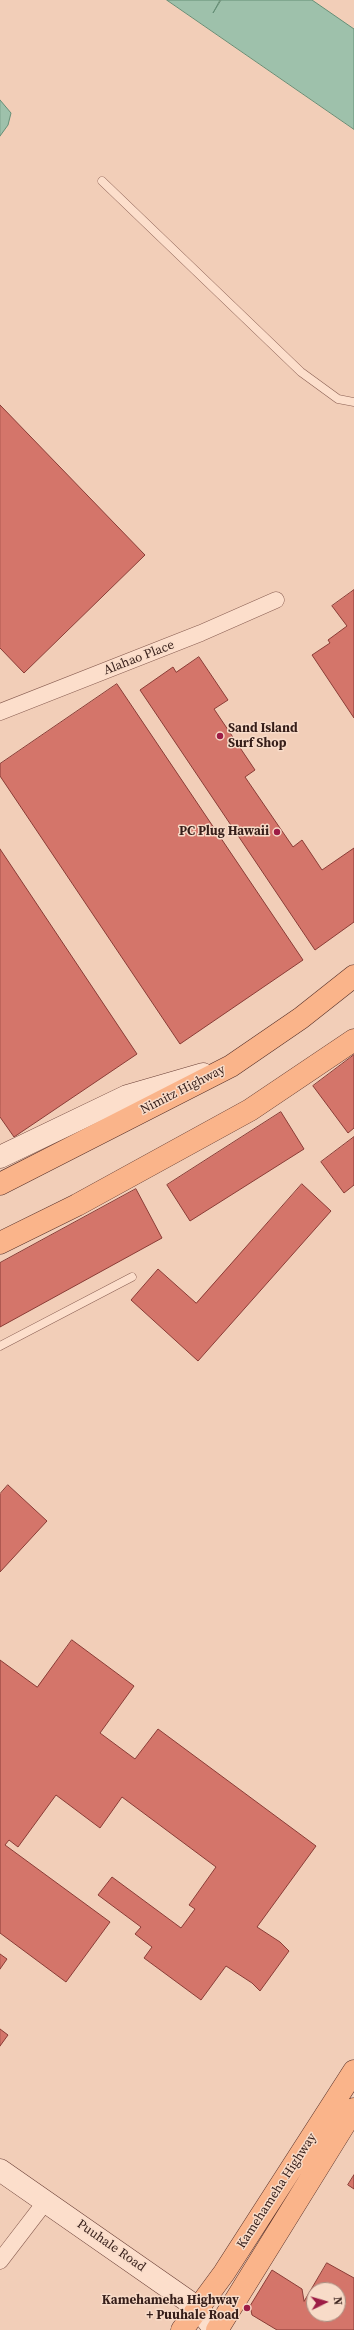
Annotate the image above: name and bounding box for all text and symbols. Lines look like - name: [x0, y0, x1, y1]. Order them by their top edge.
- street label: Alahao Place: [101, 637, 177, 679]
- place label: Sand Island Surf Shop: [228, 721, 298, 752]
- marker: Sand Island Surf Shop: [215, 731, 225, 741]
- place label: PC Plug Hawaii: [179, 824, 269, 840]
- marker: PC Plug Hawaii: [272, 827, 282, 837]
- street label: Nimitz Highway: [138, 1062, 228, 1118]
- street label: Kamehameha Highway: [234, 2130, 320, 2252]
- street label: Puuhale Road: [74, 2217, 148, 2275]
- north arrow: [306, 2282, 346, 2322]
- place label: Kamehameha Highway + Puuhale Road: [102, 2293, 239, 2324]
- text: N: [330, 2296, 345, 2306]
- marker: Kamehameha Highway + Puuhale Road: [242, 2303, 252, 2313]

